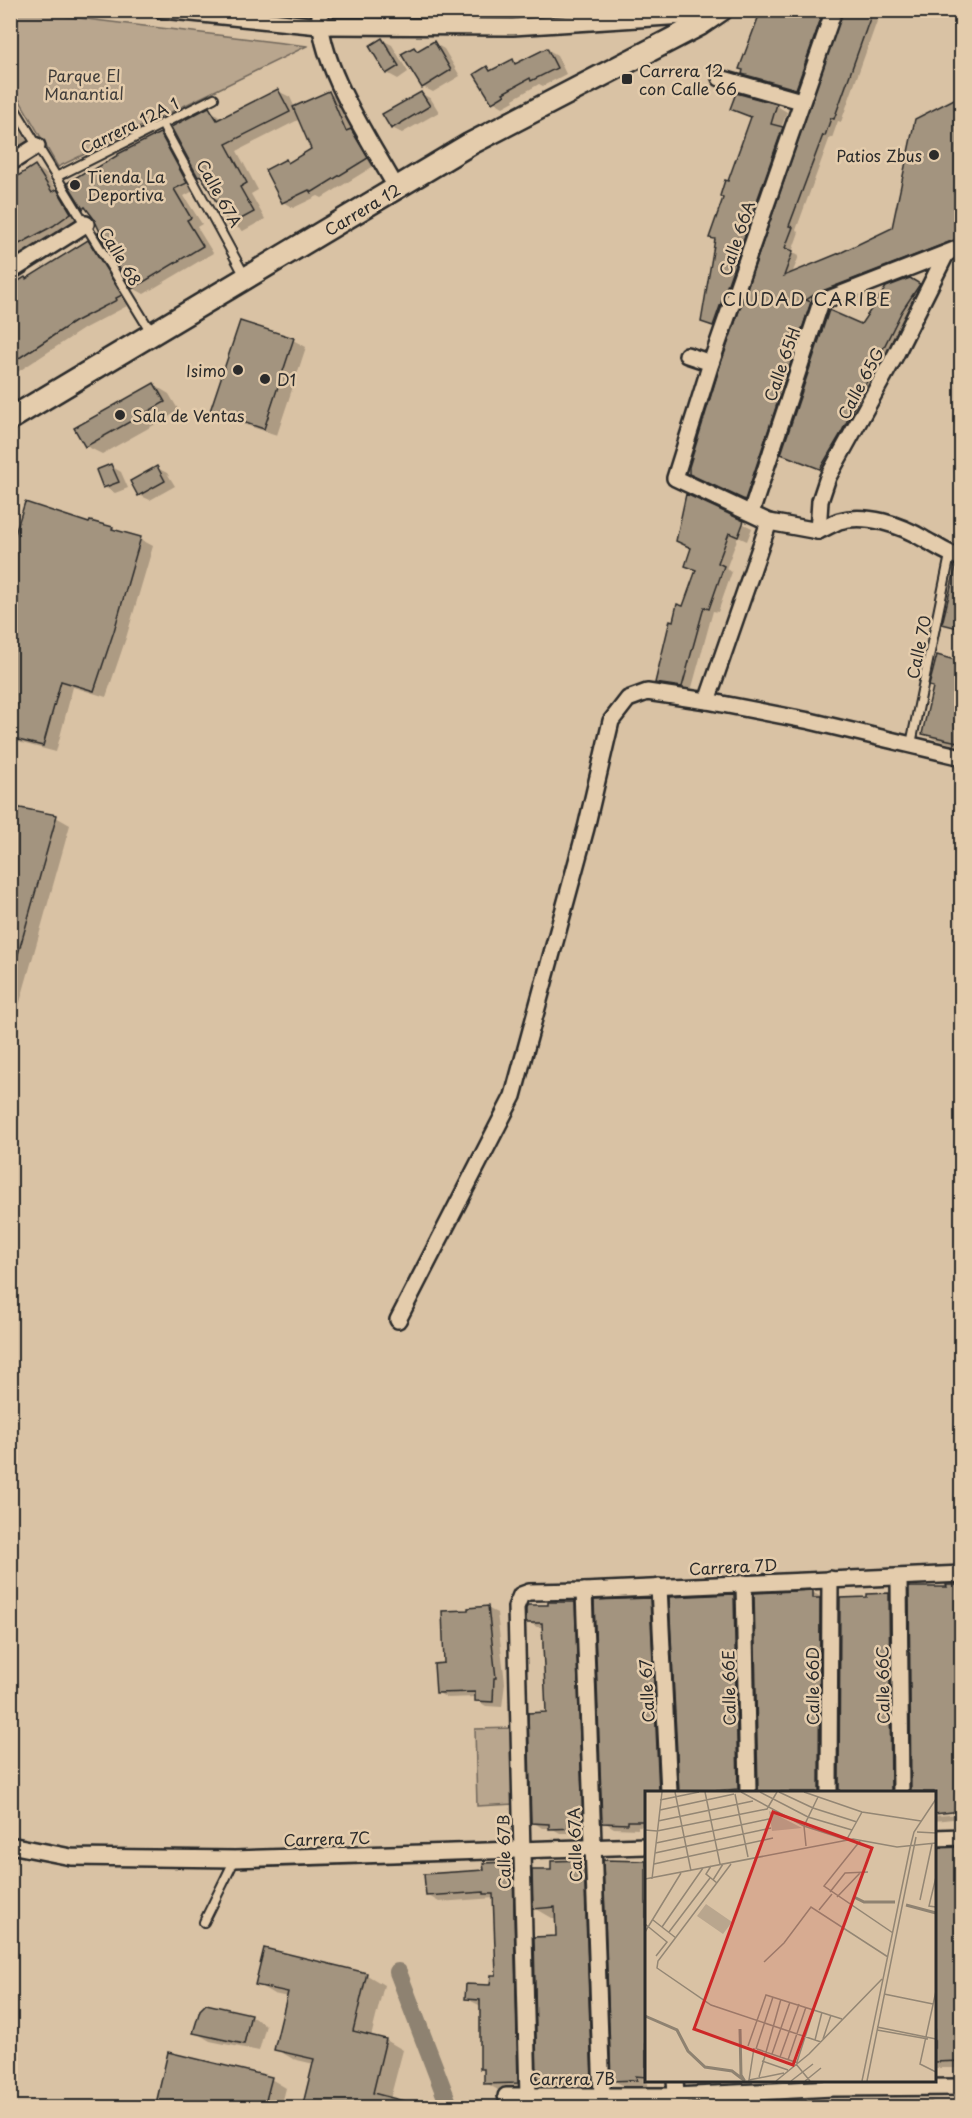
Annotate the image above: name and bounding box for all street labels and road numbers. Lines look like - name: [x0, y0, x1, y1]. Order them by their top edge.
- street label: Carrera 12A 1: [76, 91, 182, 159]
- street label: Calle 67A: [191, 155, 249, 232]
- street label: Carrera 12: [320, 177, 404, 241]
- street label: Calle 66A: [712, 197, 760, 279]
- street label: Calle 68: [94, 222, 148, 290]
- street label: Calle 65H: [757, 324, 805, 404]
- street label: Calle 65G: [831, 343, 889, 423]
- street label: Calle 70: [900, 613, 936, 681]
- street label: Carrera 7D: [688, 1552, 778, 1580]
- street label: Calle 66C: [869, 1646, 895, 1724]
- street label: Calle 66D: [800, 1647, 824, 1725]
- street label: Calle 66E: [715, 1650, 741, 1726]
- street label: Calle 67: [632, 1659, 660, 1723]
- street label: Calle 67A: [561, 1807, 587, 1883]
- street label: Calle 67B: [490, 1814, 516, 1890]
- street label: Carrera 7C: [283, 1824, 371, 1852]
- street label: Carrera 7B: [529, 2066, 615, 2090]

